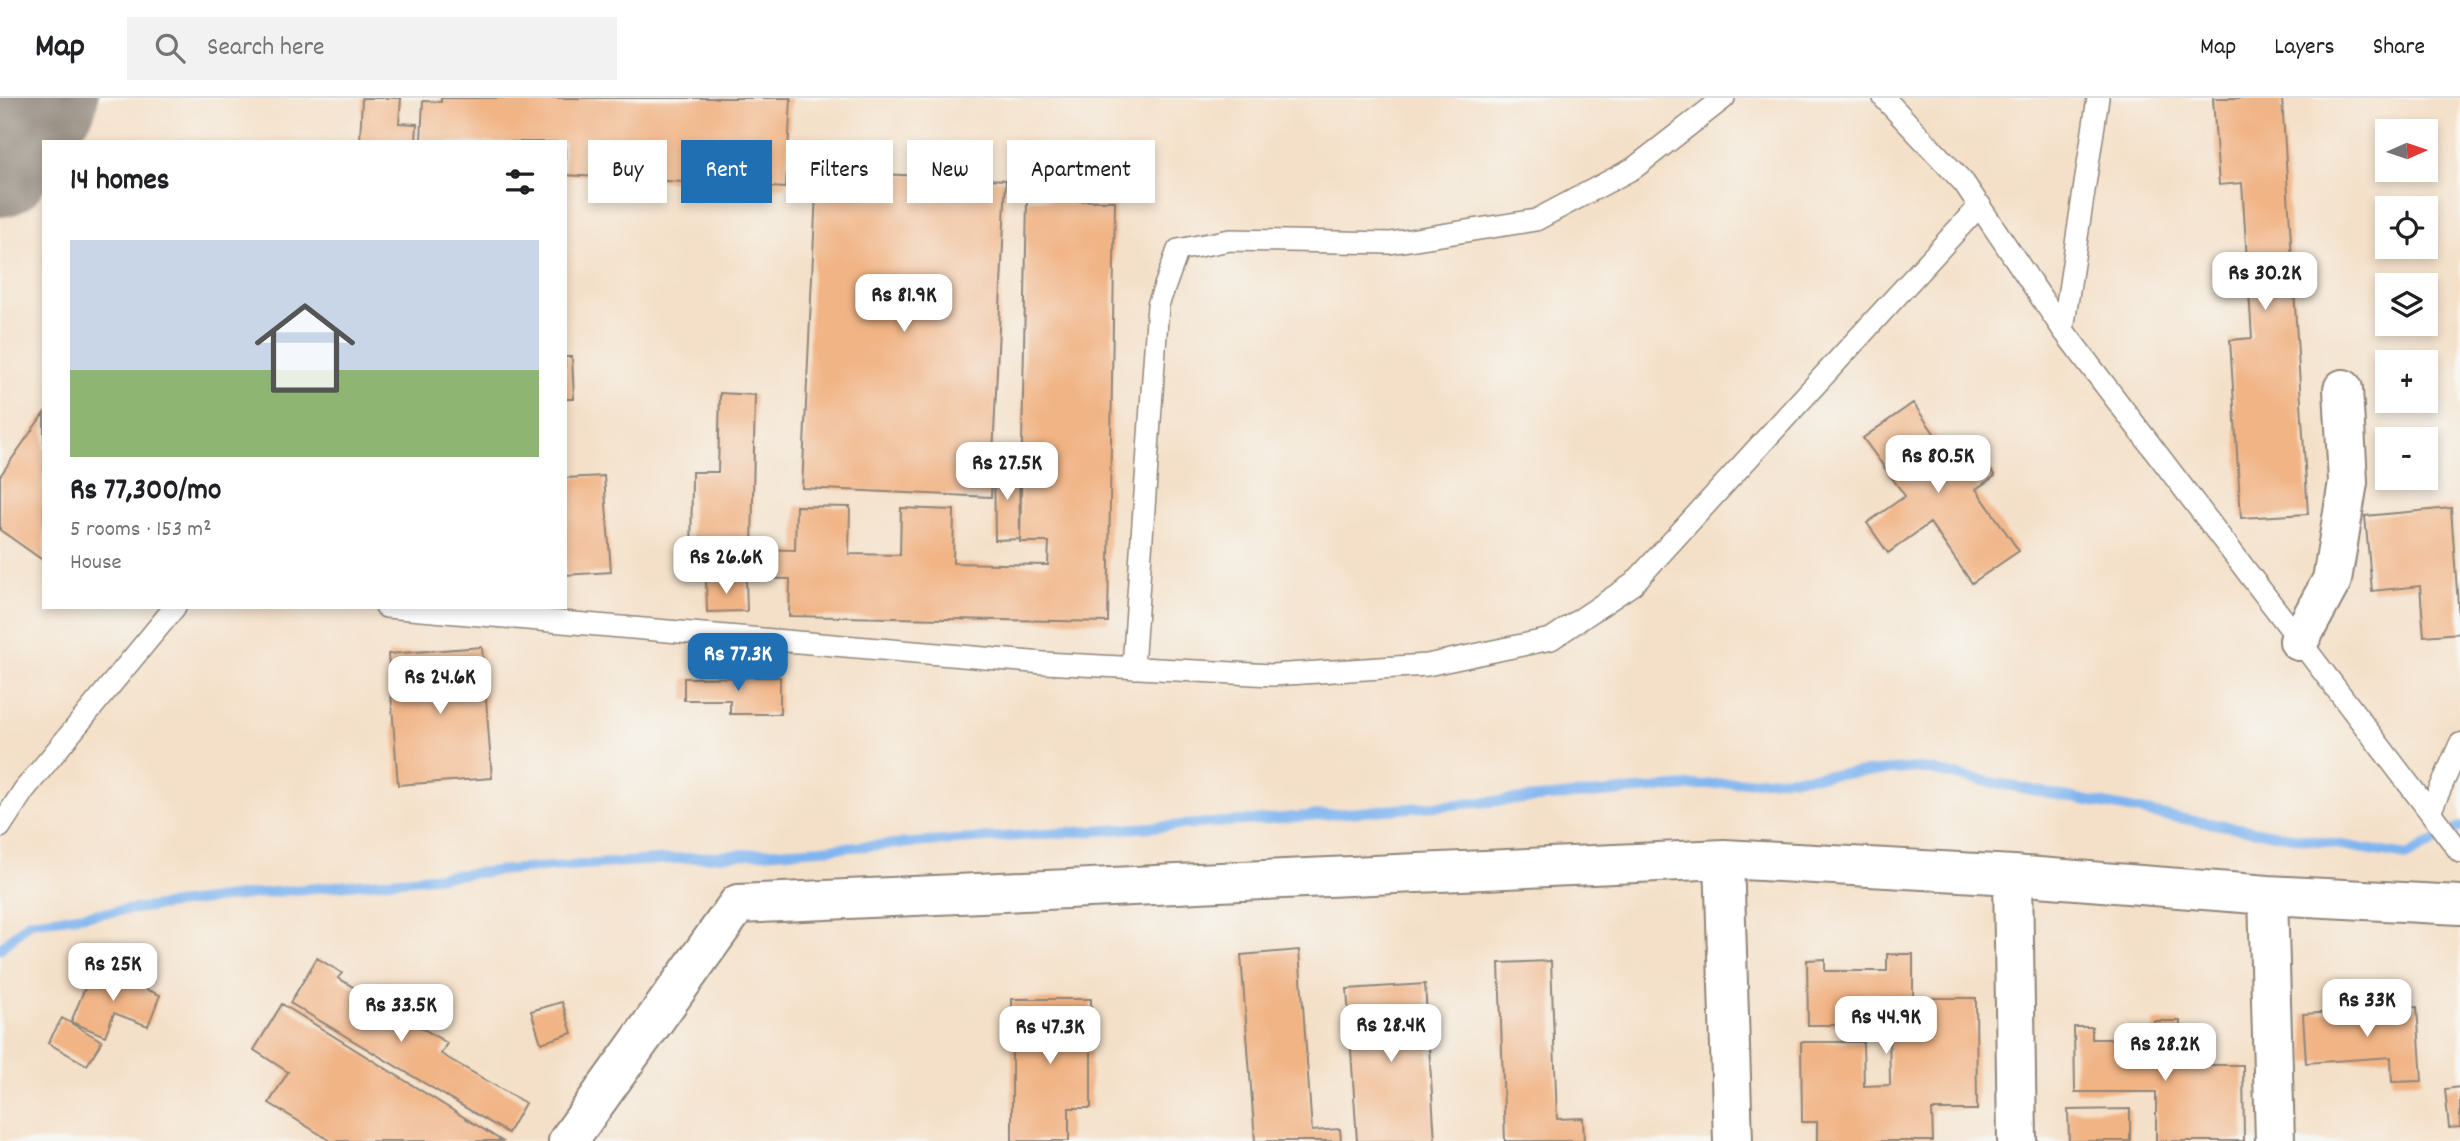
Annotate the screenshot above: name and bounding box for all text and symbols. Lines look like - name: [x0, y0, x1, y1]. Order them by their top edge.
- search box: [127, 17, 617, 80]
- text: Map: [35, 25, 85, 72]
- icon: search: [151, 29, 189, 67]
- text: Search here: [207, 30, 325, 67]
- text: Map: [2200, 31, 2236, 65]
- text: Layers: [2274, 31, 2335, 65]
- text: Share: [2373, 31, 2425, 65]
- north arrow: [2375, 119, 2438, 182]
- map controls: [2375, 119, 2438, 490]
- chip: Buy: [588, 140, 667, 203]
- chip: Rent: [681, 140, 772, 203]
- chip: Filters: [786, 140, 893, 203]
- chip: New: [907, 140, 993, 203]
- chip: Apartment: [1007, 140, 1155, 203]
- text: 14 homes: [70, 161, 169, 204]
- icon: filters: [501, 163, 539, 201]
- button: locate: [2375, 196, 2438, 259]
- pin: Rs 30.2K: [2193, 252, 2337, 312]
- text: Rs 30.2K: [2228, 258, 2302, 291]
- button: layers: [2375, 273, 2438, 336]
- pin: Rs 81.9K: [832, 274, 976, 334]
- text: Rs 81.9K: [871, 280, 937, 313]
- icon: home: [242, 285, 368, 411]
- button: +: [2375, 350, 2438, 413]
- button: −: [2375, 427, 2438, 490]
- pin: Rs 80.5K: [1866, 436, 2010, 495]
- text: Rs 80.5K: [1901, 441, 1975, 474]
- pin: Rs 27.5K: [935, 442, 1079, 502]
- text: Rs 27.5K: [972, 448, 1042, 481]
- text: Rs 77,300/mo: [70, 471, 221, 514]
- text: 5 rooms · 153 m²: [70, 514, 212, 547]
- pin: Rs 26.6K: [654, 536, 798, 596]
- text: Rs 26.6K: [689, 542, 763, 575]
- text: House: [70, 547, 122, 580]
- pin: Rs 77.3K: [666, 634, 810, 693]
- text: Rs 77.3K: [704, 639, 772, 672]
- pin: Rs 24.6K: [368, 656, 512, 716]
- text: Rs 24.6K: [404, 662, 476, 695]
- pin: Rs 25K: [56, 944, 170, 1003]
- text: Rs 25K: [84, 949, 142, 982]
- pin: Rs 33K: [2310, 979, 2424, 1039]
- pin: Rs 33.5K: [329, 984, 473, 1044]
- text: Rs 33K: [2338, 985, 2396, 1018]
- text: Rs 33.5K: [365, 990, 437, 1023]
- pin: Rs 44.9K: [1814, 996, 1958, 1056]
- text: Rs 44.9K: [1851, 1002, 1921, 1035]
- pin: Rs 28.4K: [1319, 1004, 1463, 1064]
- pin: Rs 47.3K: [978, 1006, 1122, 1066]
- text: Rs 28.4K: [1356, 1010, 1426, 1043]
- text: Rs 47.3K: [1015, 1012, 1085, 1045]
- pin: Rs 28.2K: [2093, 1024, 2237, 1083]
- text: Rs 28.2K: [2130, 1029, 2200, 1062]

